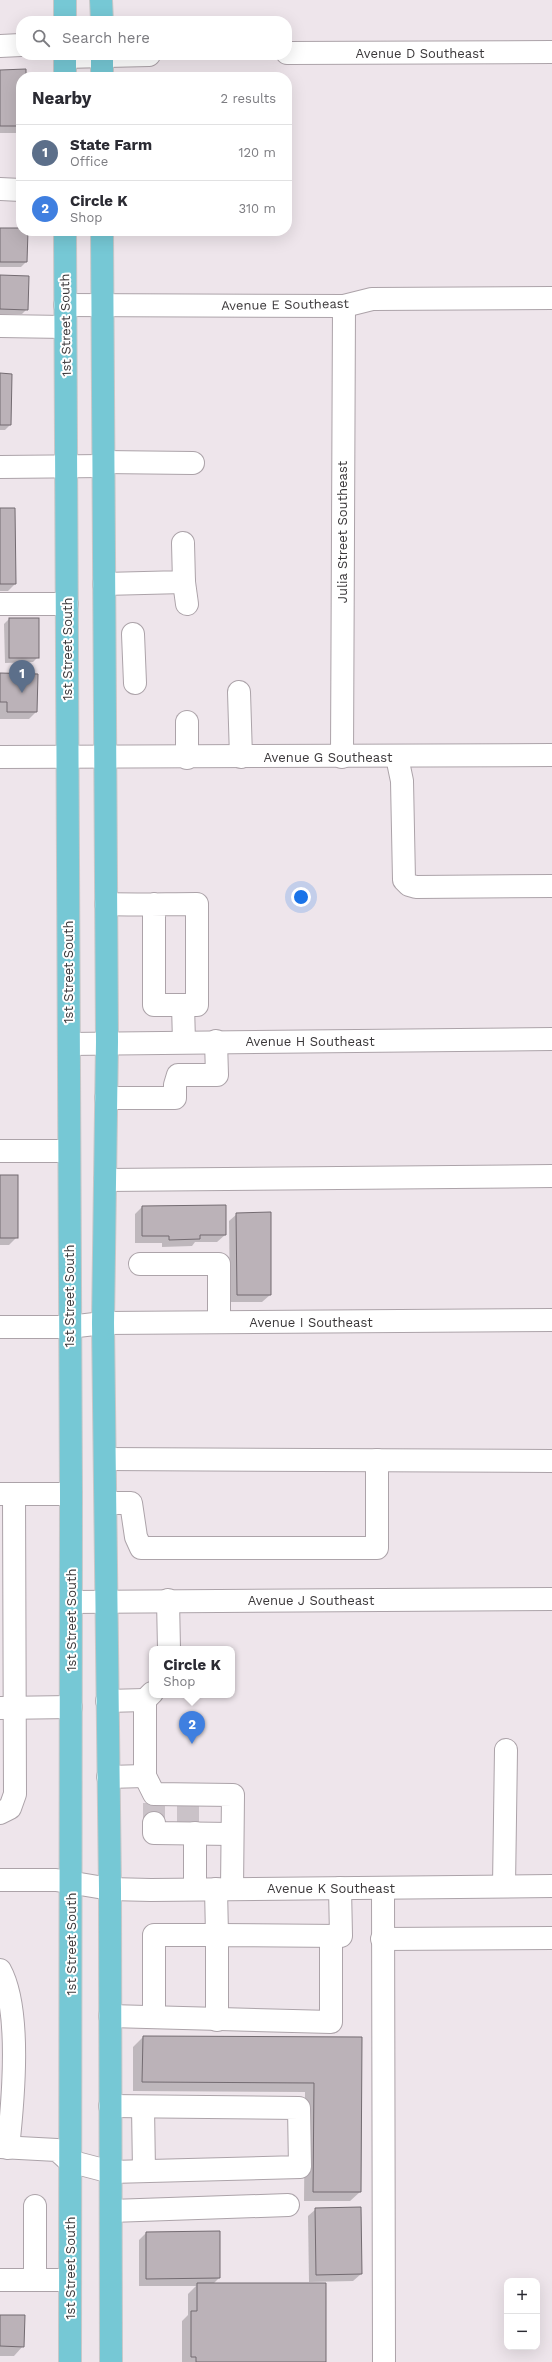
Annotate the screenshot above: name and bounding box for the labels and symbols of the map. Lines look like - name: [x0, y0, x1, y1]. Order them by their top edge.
- street label: Avenue D Southeast: [355, 46, 485, 61]
- street label: 1st Street South: [57, 273, 74, 377]
- street label: Avenue E Southeast: [221, 296, 350, 313]
- street label: Julia Street Southeast: [335, 460, 350, 603]
- street label: 1st Street South: [60, 597, 75, 701]
- pin: 1: [9, 660, 35, 693]
- street label: Avenue G Southeast: [263, 750, 393, 765]
- your location: [291, 887, 311, 907]
- street label: 1st Street South: [61, 920, 76, 1024]
- street label: Avenue H Southeast: [245, 1034, 375, 1049]
- street label: 1st Street South: [62, 1244, 77, 1348]
- street label: Avenue I Southeast: [249, 1315, 373, 1330]
- street label: 1st Street South: [64, 1568, 79, 1672]
- street label: Avenue J Southeast: [248, 1593, 375, 1608]
- pin: 2: [179, 1711, 205, 1744]
- street label: Avenue K Southeast: [267, 1881, 396, 1896]
- street label: 1st Street South: [64, 1892, 79, 1996]
- street label: 1st Street South: [63, 2216, 78, 2320]

